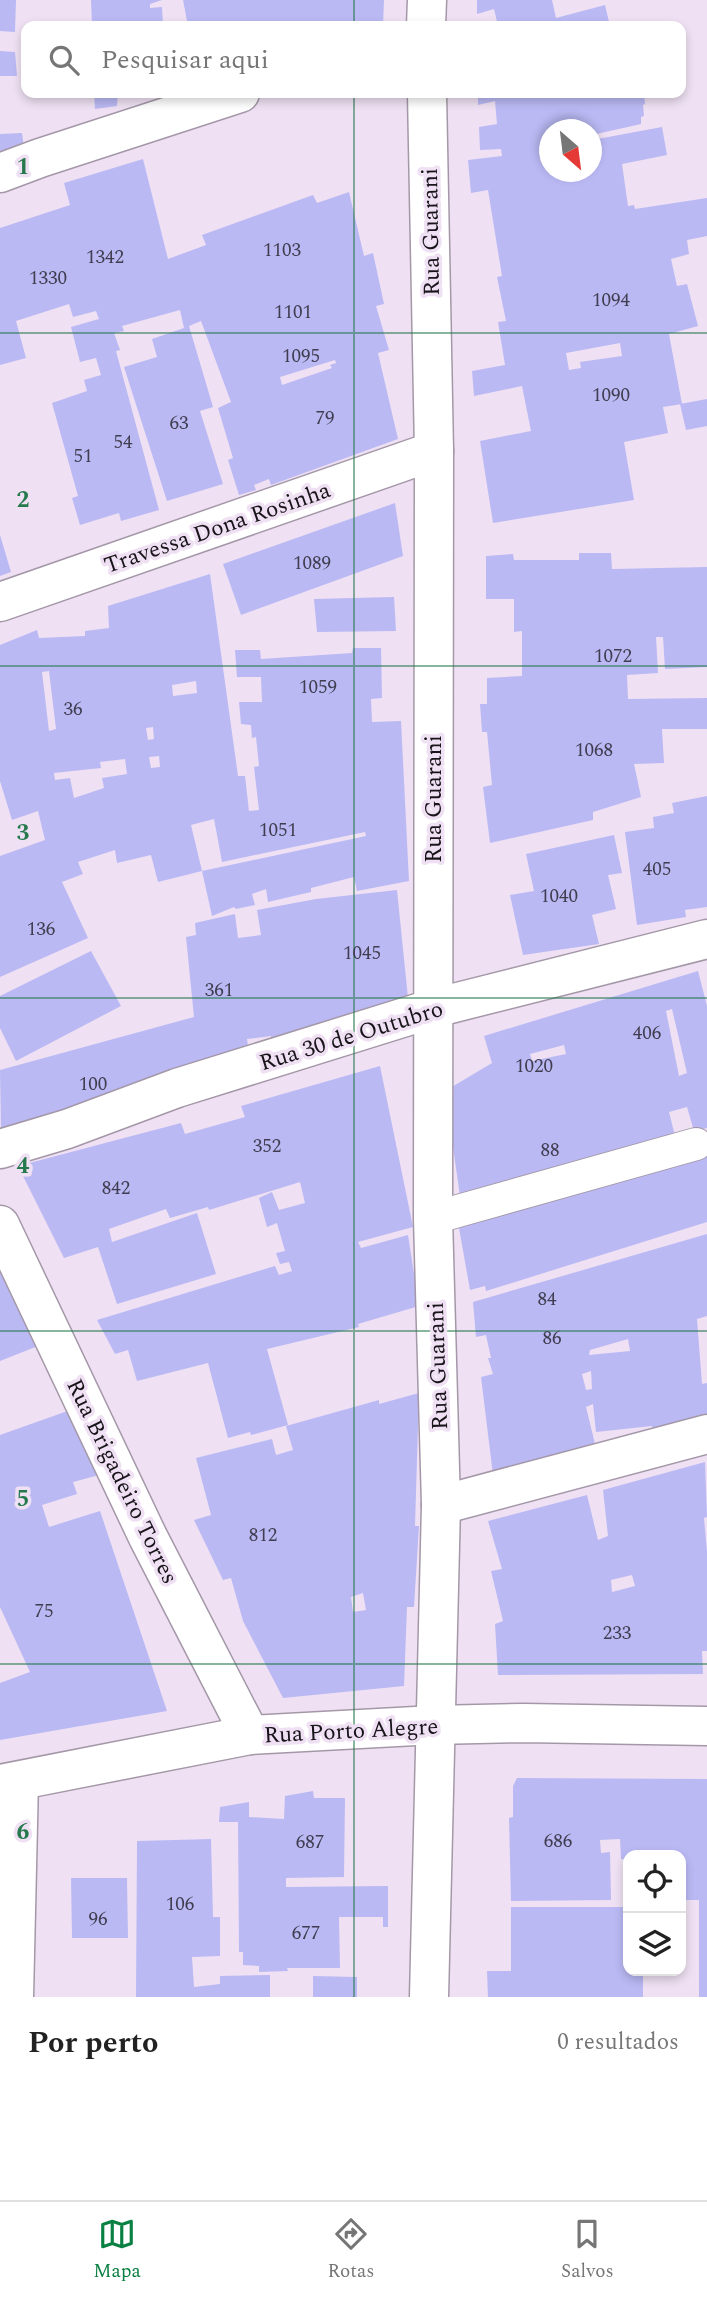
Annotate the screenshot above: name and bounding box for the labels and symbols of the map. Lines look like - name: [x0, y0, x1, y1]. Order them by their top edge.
- north arrow: [539, 119, 602, 182]
- text: 1: [17, 150, 29, 185]
- street label: Rua Guarani: [413, 168, 450, 296]
- house number: 1103: [263, 236, 301, 265]
- house number: 1342: [86, 243, 124, 272]
- house number: 1330: [29, 264, 67, 293]
- house number: 1094: [592, 286, 630, 315]
- house number: 1101: [274, 298, 312, 327]
- house number: 1095: [282, 342, 320, 371]
- house number: 1090: [592, 381, 630, 410]
- house number: 79: [315, 404, 335, 433]
- house number: 63: [169, 409, 189, 438]
- house number: 54: [113, 428, 133, 457]
- house number: 51: [73, 442, 93, 471]
- street label: Travessa Dona Rosinha: [100, 473, 335, 584]
- text: 2: [17, 483, 30, 518]
- house number: 1089: [293, 549, 331, 578]
- house number: 1072: [594, 642, 632, 671]
- house number: 1059: [299, 673, 337, 702]
- house number: 36: [63, 695, 83, 724]
- street label: Rua Guarani: [417, 735, 452, 863]
- house number: 1068: [575, 736, 613, 765]
- text: 3: [17, 816, 30, 851]
- house number: 1051: [259, 816, 297, 845]
- house number: 405: [643, 855, 671, 884]
- house number: 1040: [540, 882, 578, 911]
- house number: 136: [27, 915, 55, 944]
- house number: 1045: [343, 939, 381, 968]
- house number: 361: [205, 976, 233, 1005]
- street label: Rua 30 de Outubro: [255, 992, 448, 1081]
- house number: 406: [633, 1019, 661, 1048]
- house number: 1020: [515, 1052, 553, 1081]
- house number: 100: [79, 1070, 107, 1099]
- house number: 352: [253, 1132, 281, 1161]
- house number: 88: [540, 1136, 560, 1165]
- text: 4: [17, 1149, 30, 1184]
- house number: 842: [102, 1174, 130, 1203]
- house number: 84: [537, 1285, 557, 1314]
- street label: Rua Guarani: [419, 1301, 458, 1431]
- house number: 86: [542, 1324, 562, 1353]
- street label: Rua Brigadeiro Torres: [57, 1373, 187, 1590]
- text: 5: [17, 1482, 29, 1517]
- house number: 812: [249, 1521, 277, 1550]
- house number: 75: [34, 1597, 54, 1626]
- house number: 233: [603, 1619, 632, 1648]
- street label: Rua Porto Alegre: [263, 1709, 439, 1754]
- text: 6: [17, 1815, 30, 1850]
- house number: 686: [544, 1827, 572, 1856]
- house number: 687: [296, 1828, 324, 1857]
- house number: 106: [166, 1890, 194, 1919]
- house number: 96: [88, 1905, 108, 1934]
- house number: 677: [292, 1919, 320, 1948]

